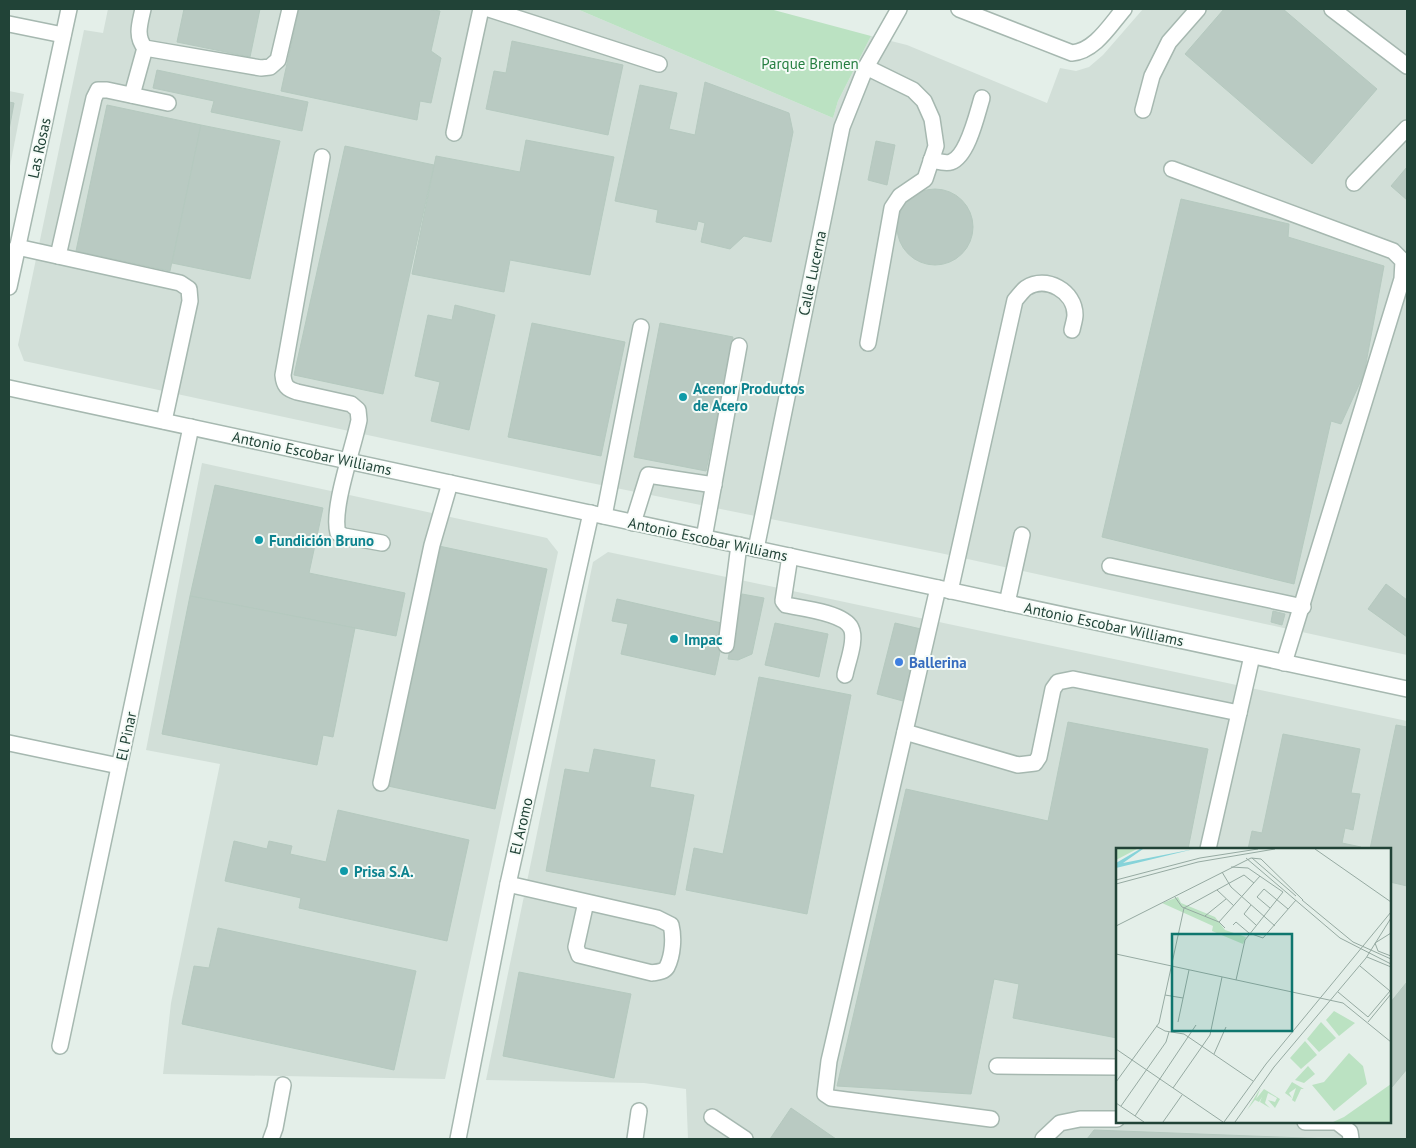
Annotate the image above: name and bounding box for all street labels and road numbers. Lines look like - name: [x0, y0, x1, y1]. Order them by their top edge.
- street label: Las Rosas: [23, 116, 55, 180]
- street label: Calle Lucerna: [794, 229, 830, 317]
- street label: Antonio Escobar Williams: [231, 427, 393, 479]
- street label: Antonio Escobar Williams: [627, 513, 789, 565]
- street label: Antonio Escobar Williams: [1023, 598, 1185, 650]
- street label: El Pinar: [112, 710, 140, 762]
- street label: El Aromo: [505, 796, 537, 856]

